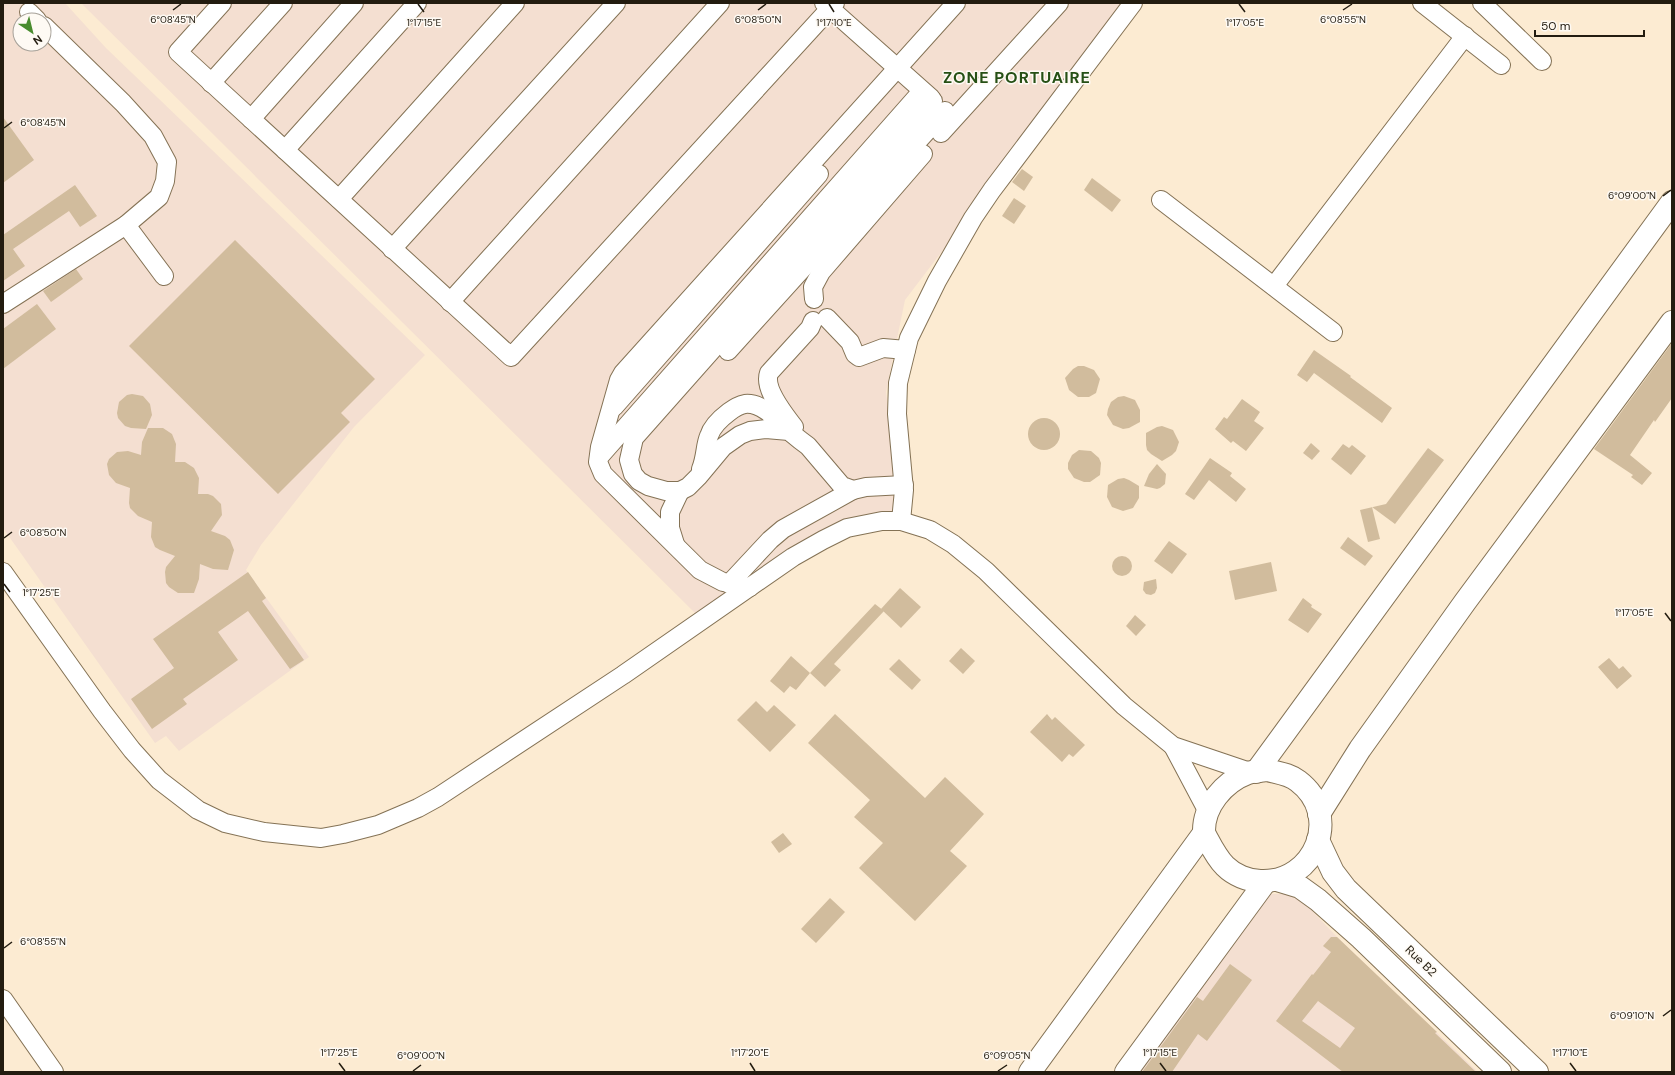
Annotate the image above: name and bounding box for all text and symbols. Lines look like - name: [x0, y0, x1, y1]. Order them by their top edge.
- north arrow: [12, 12, 52, 52]
- scale bar: [1535, 12, 1644, 38]
- text: 6°08'45"N: [150, 13, 196, 26]
- text: 6°08'50"N: [735, 13, 781, 26]
- text: 6°08'55"N: [1320, 13, 1366, 26]
- text: 1°17'15"E: [407, 16, 442, 29]
- text: 1°17'10"E: [816, 16, 852, 29]
- text: 1°17'05"E: [1226, 16, 1264, 29]
- text: 50 m: [1541, 18, 1570, 34]
- text: N: [30, 32, 45, 48]
- district label: ZONE PORTUAIRE: [943, 67, 1091, 88]
- text: 6°08'45"N: [20, 116, 66, 129]
- text: 6°09'00"N: [1608, 189, 1656, 202]
- text: 6°08'50"N: [20, 526, 66, 539]
- text: 1°17'25"E: [22, 586, 60, 599]
- text: 1°17'05"E: [1615, 606, 1653, 619]
- text: 6°08'55"N: [20, 935, 66, 948]
- street label: Rue B2: [1402, 942, 1440, 980]
- text: 6°09'10"N: [1610, 1009, 1654, 1022]
- text: 1°17'25"E: [320, 1046, 358, 1059]
- text: 1°17'20"E: [731, 1046, 769, 1059]
- text: 1°17'15"E: [1143, 1046, 1178, 1059]
- text: 1°17'10"E: [1552, 1046, 1588, 1059]
- text: 6°09'00"N: [397, 1049, 445, 1062]
- text: 6°09'05"N: [983, 1049, 1031, 1062]

